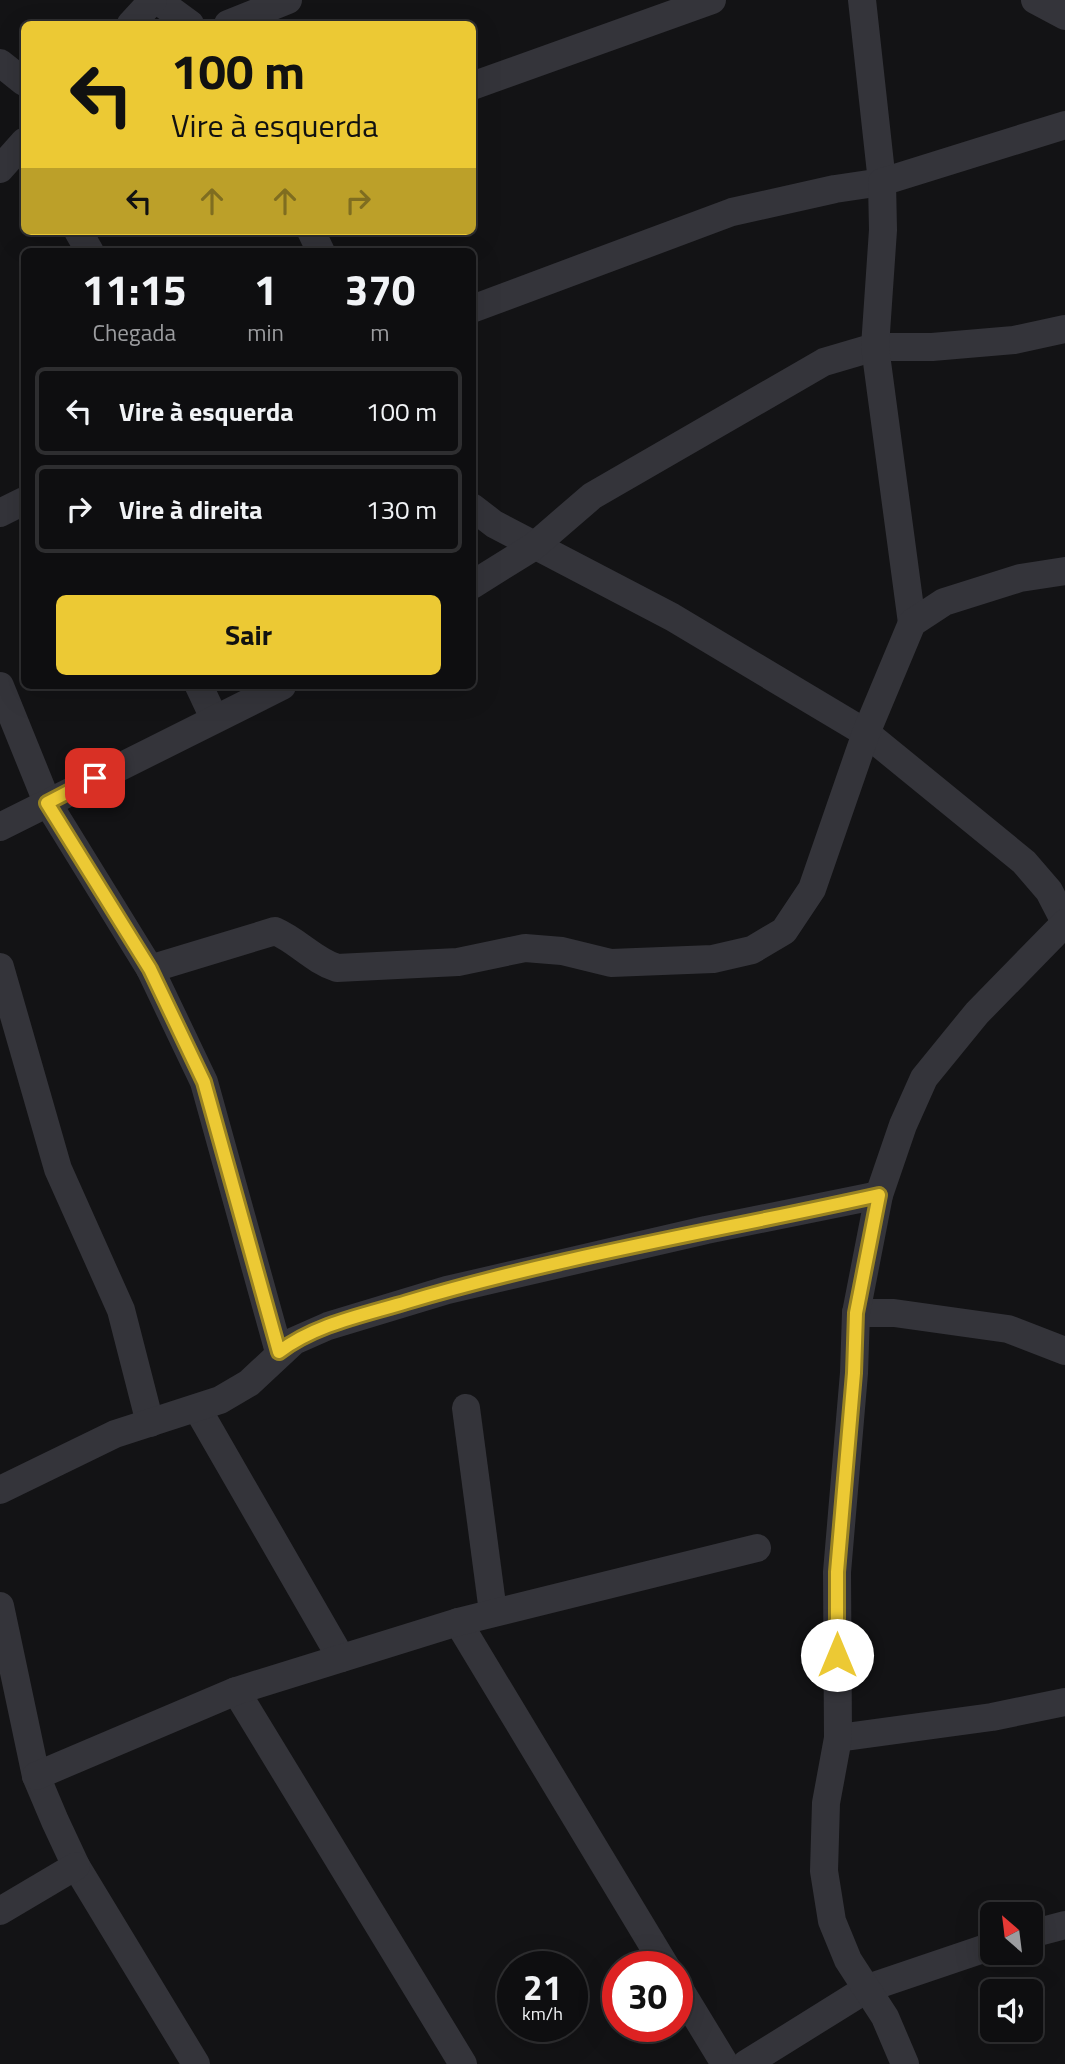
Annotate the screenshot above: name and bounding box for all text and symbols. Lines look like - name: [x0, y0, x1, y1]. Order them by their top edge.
- text: 100 m: [171, 33, 305, 108]
- icon: left: [56, 49, 147, 140]
- text: Vire à esquerda: [171, 101, 378, 149]
- icon: left: [120, 182, 158, 220]
- icon: ahead: [193, 182, 231, 220]
- icon: ahead: [266, 182, 304, 220]
- icon: right: [339, 182, 377, 220]
- text: 11:15: [82, 257, 187, 321]
- text: 1: [254, 257, 277, 321]
- text: 370: [345, 257, 415, 321]
- text: Chegada: [92, 315, 176, 350]
- text: min: [247, 315, 284, 350]
- text: m: [370, 315, 390, 350]
- icon: left: [60, 392, 98, 430]
- text: Vire à esquerda: [119, 392, 294, 431]
- text: 100 m: [366, 392, 437, 431]
- icon: right: [60, 490, 98, 528]
- text: Vire à direita: [119, 490, 262, 529]
- text: 130 m: [366, 490, 437, 529]
- button: Sair: [56, 595, 441, 675]
- pin: [65, 748, 125, 808]
- icon: arrive: [76, 759, 114, 797]
- position arrow: [800, 1618, 874, 1692]
- north arrow: [980, 1902, 1043, 1965]
- map controls: [980, 1902, 1043, 2042]
- speed limit sign: 30: [602, 1951, 693, 2042]
- text: 21: [523, 1960, 562, 2014]
- button: sound: [980, 1979, 1043, 2042]
- text: km/h: [522, 2000, 563, 2027]

